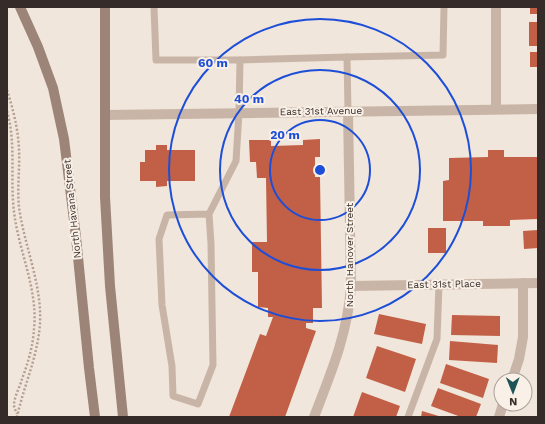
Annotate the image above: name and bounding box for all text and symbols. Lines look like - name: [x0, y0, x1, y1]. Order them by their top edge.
- text: 60 m: [198, 56, 228, 70]
- text: 40 m: [234, 92, 264, 106]
- street label: East 31st Avenue: [280, 105, 363, 117]
- text: 20 m: [270, 128, 300, 142]
- street label: North Havana Street: [61, 158, 83, 259]
- centre of rings: [313, 163, 327, 177]
- street label: North Hanover Street: [344, 202, 355, 307]
- street label: East 31st Place: [407, 278, 481, 290]
- north arrow: [493, 372, 533, 412]
- text: N: [509, 395, 517, 408]

